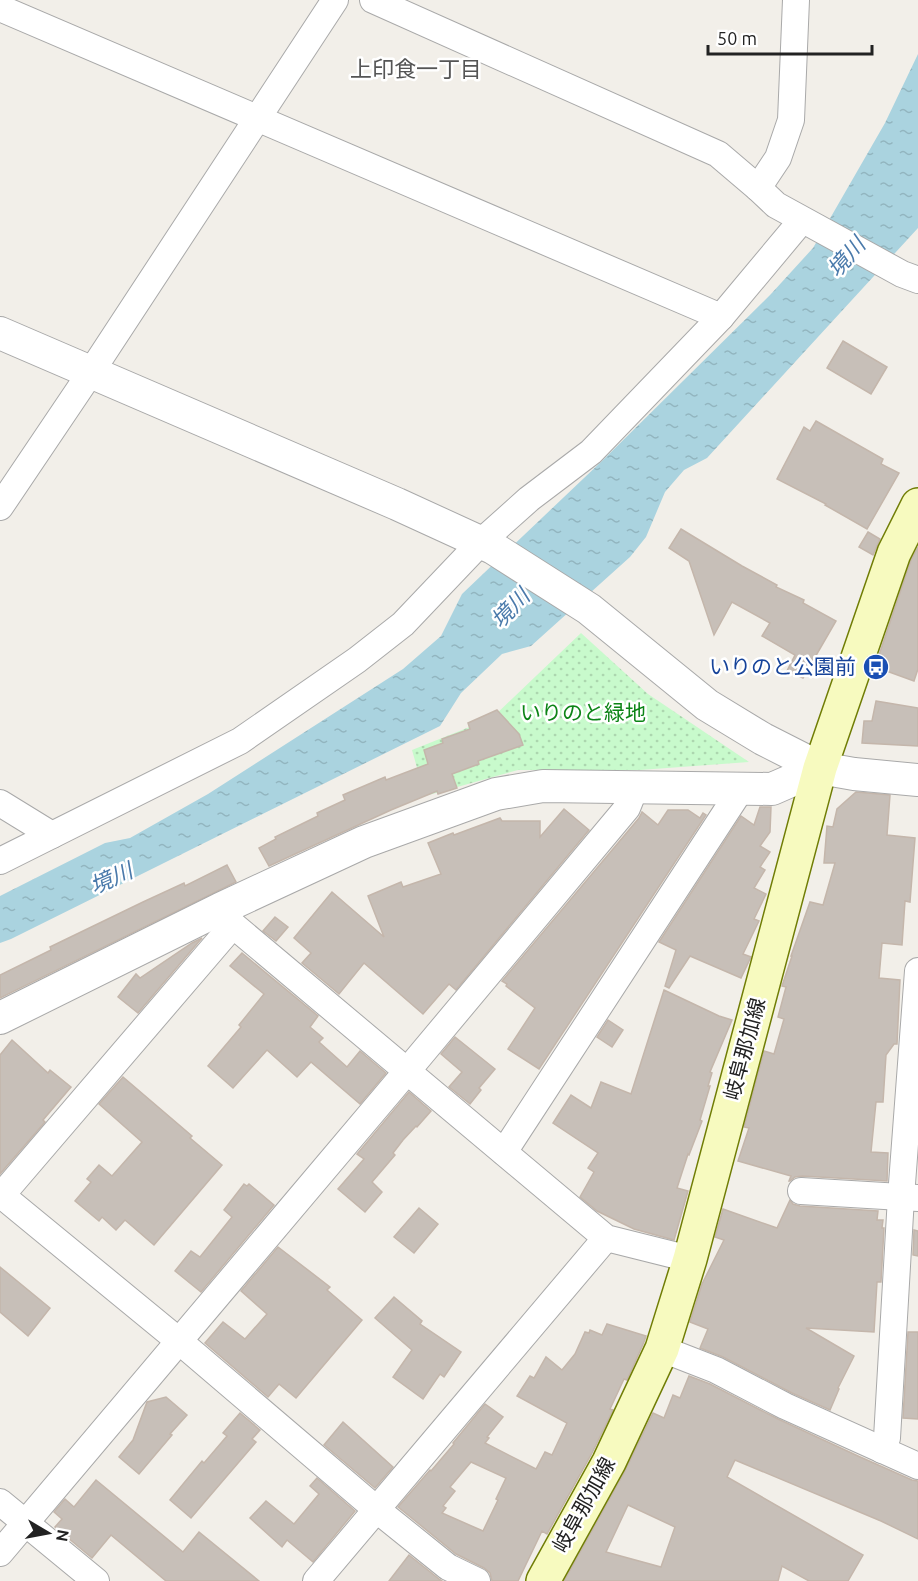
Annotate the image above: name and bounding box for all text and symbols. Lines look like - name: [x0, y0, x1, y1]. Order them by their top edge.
- scale bar: [708, 18, 872, 56]
- text: 50 m: [717, 28, 757, 48]
- district label: 上印食一丁目: [350, 56, 482, 81]
- water label: 境川: [822, 230, 871, 281]
- water label: 境川: [485, 582, 535, 632]
- bus stop icon: いりのと公園前: [861, 652, 891, 682]
- place label: いりのと公園前: [709, 654, 856, 678]
- park label: いりのと緑地: [520, 700, 646, 724]
- water label: 境川: [86, 856, 138, 898]
- street label: 岐阜那加線: [719, 995, 769, 1103]
- street label: 岐阜那加線: [547, 1453, 619, 1556]
- north arrow: [18, 1503, 78, 1563]
- text: N: [53, 1528, 73, 1543]

